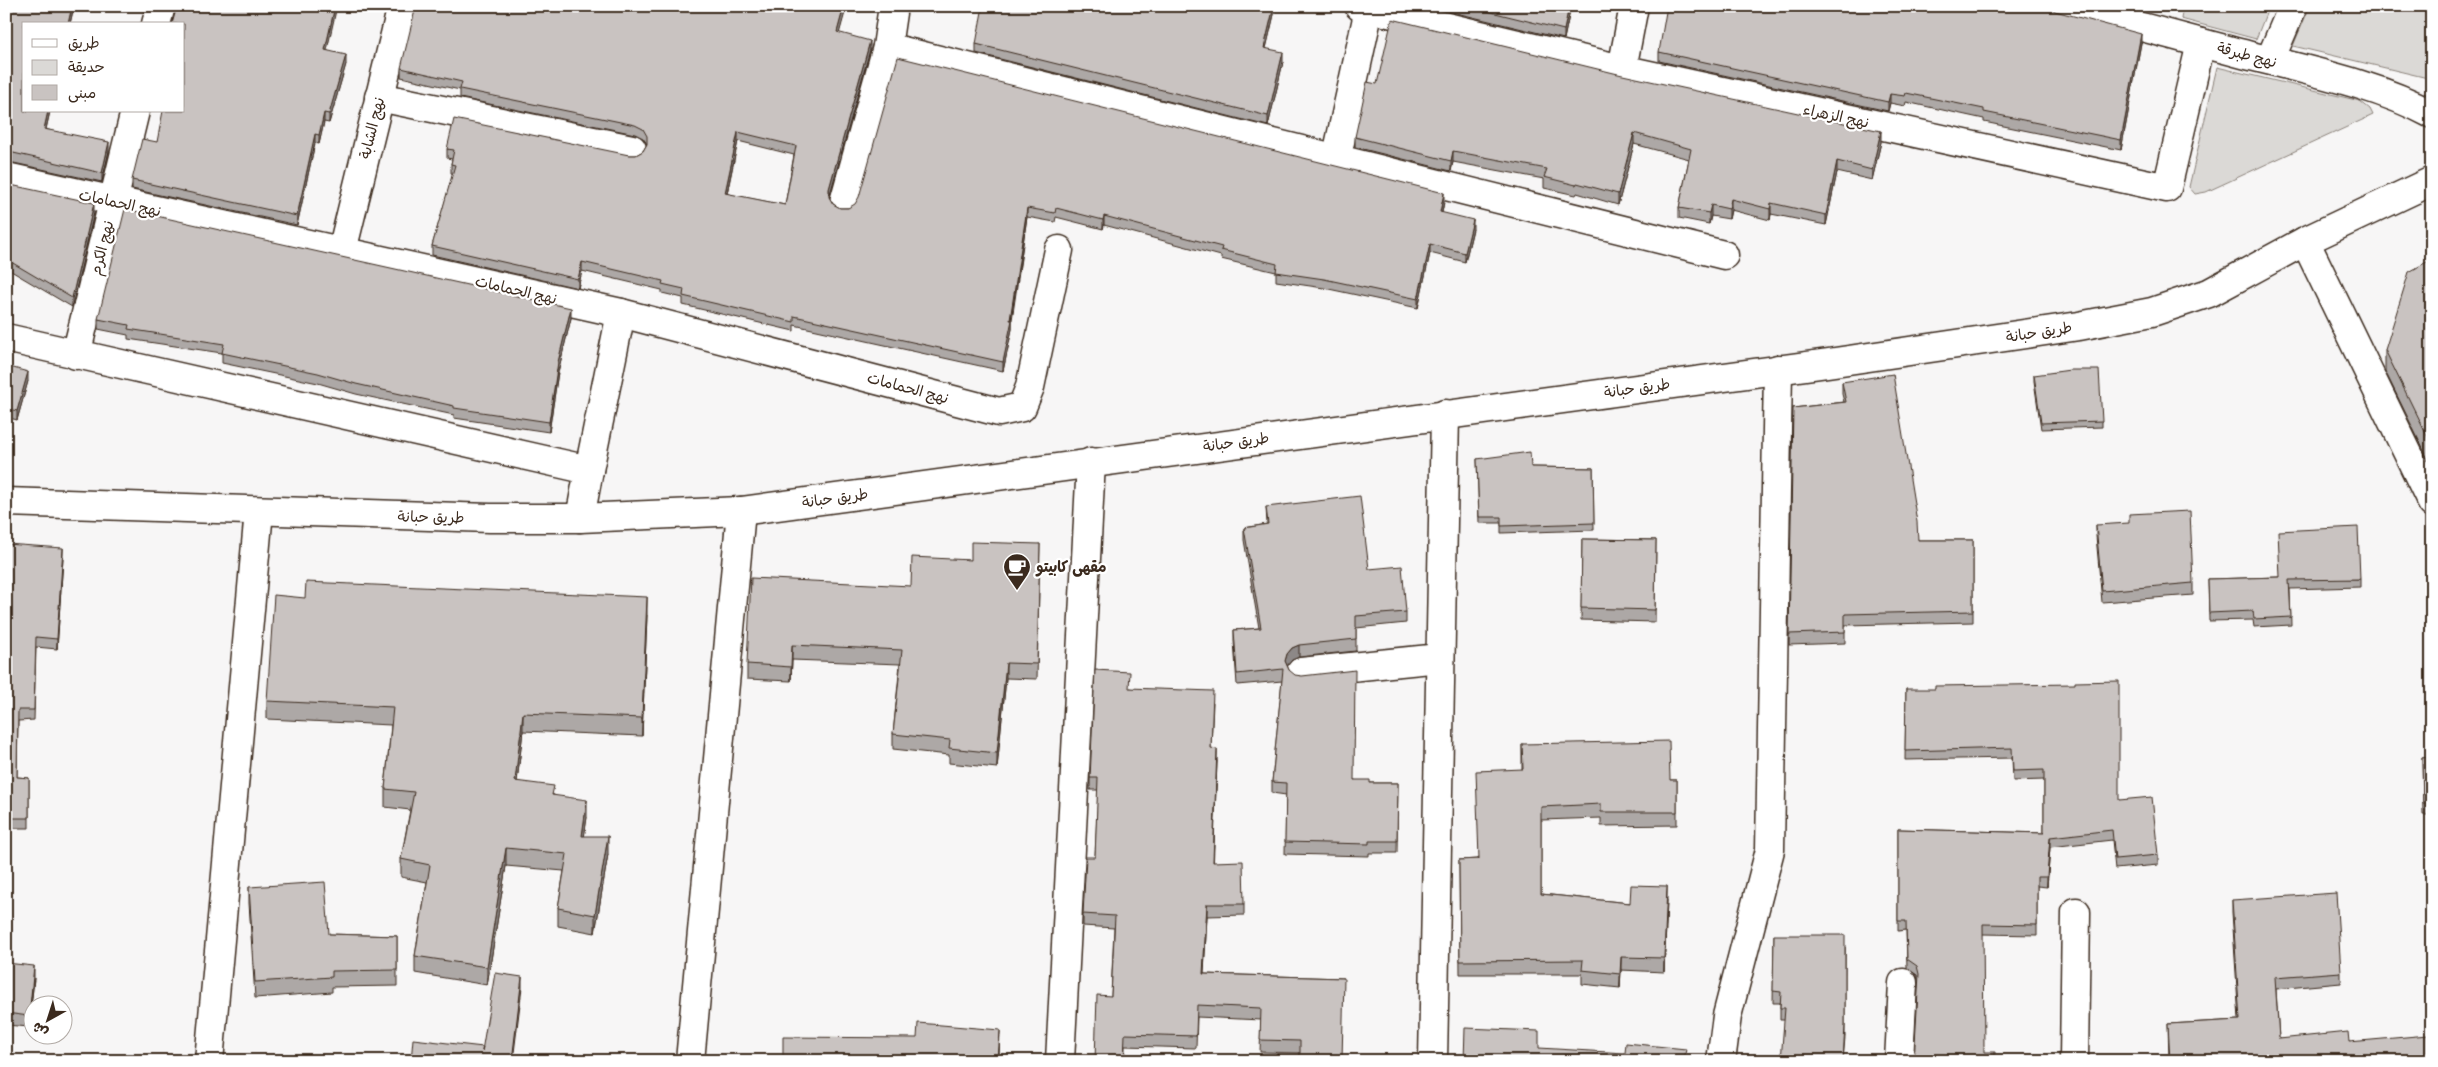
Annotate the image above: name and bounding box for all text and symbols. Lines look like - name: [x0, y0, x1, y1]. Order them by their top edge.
- legend: [22, 22, 185, 112]
- text: طريق: [68, 34, 100, 53]
- street label: نهج طبرقة: [2215, 38, 2279, 73]
- text: حديقة: [68, 58, 105, 77]
- text: مبنى: [68, 84, 96, 103]
- street label: نهج الشابة: [356, 95, 389, 161]
- street label: نهج الزهراء: [1801, 100, 1871, 133]
- street label: نهج الحمامات: [77, 186, 163, 221]
- street label: نهج الكرم: [87, 219, 120, 278]
- street label: نهج الحمامات: [473, 272, 559, 309]
- street label: طريق حبانة: [2005, 318, 2074, 347]
- street label: نهج الحمامات: [865, 368, 951, 408]
- street label: طريق حبانة: [1603, 374, 1671, 403]
- street label: طريق حبانة: [1202, 428, 1270, 457]
- street label: طريق حبانة: [801, 484, 869, 513]
- street label: طريق حبانة: [397, 507, 465, 528]
- cafe icon: مقهى كابيتو: [1002, 552, 1032, 591]
- place label: مقهى كابيتو: [1035, 558, 1107, 577]
- north arrow: [22, 994, 72, 1044]
- text: ش: [29, 1018, 51, 1041]

